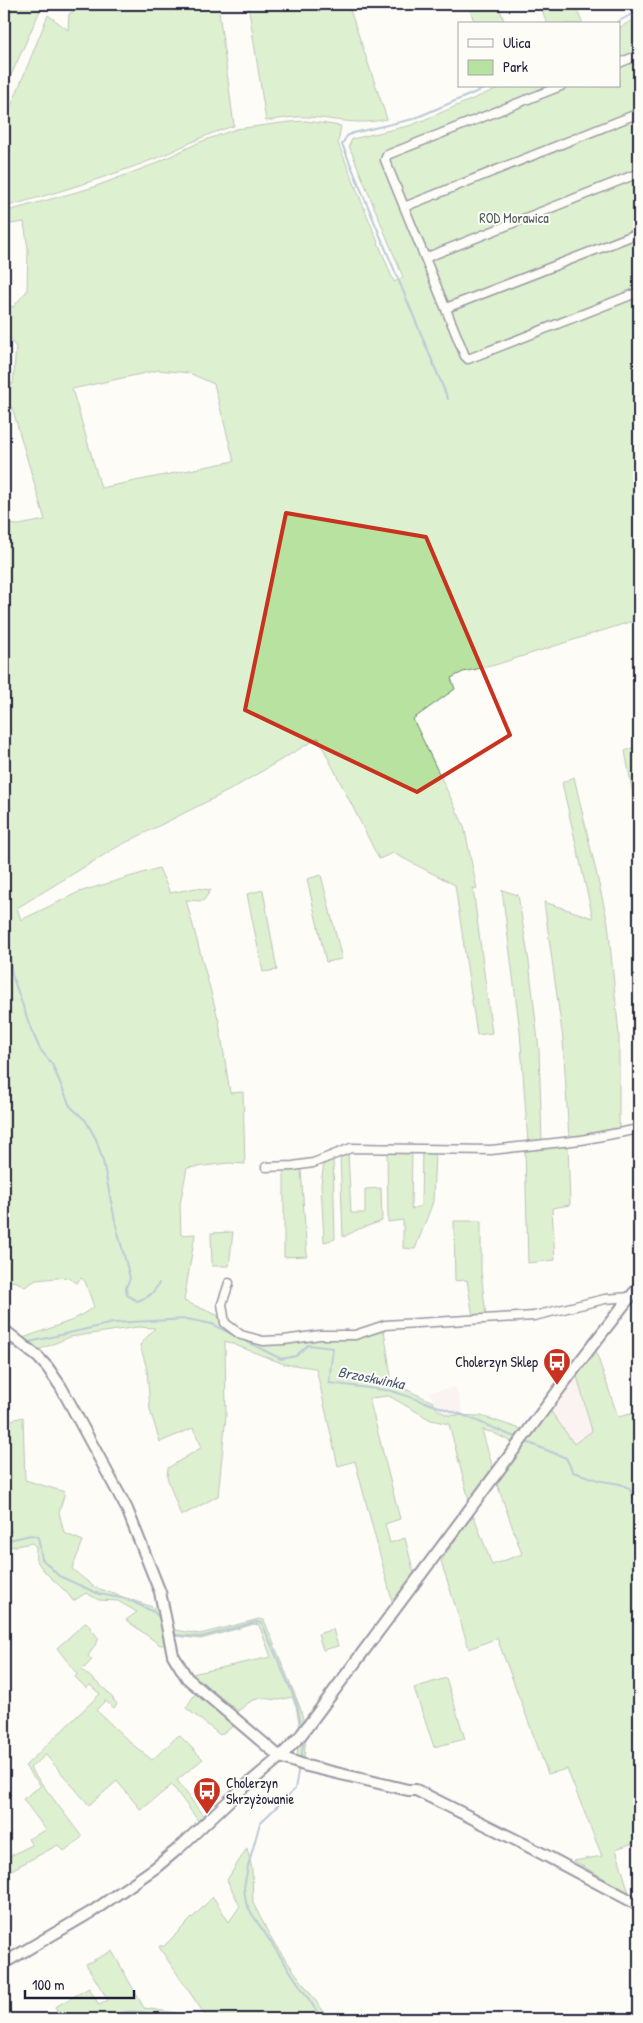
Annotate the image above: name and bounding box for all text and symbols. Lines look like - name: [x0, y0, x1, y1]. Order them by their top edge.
- legend: [458, 22, 620, 88]
- text: Ulica: [503, 32, 530, 53]
- text: Park: [503, 56, 528, 77]
- park label: ROD Morawica: [479, 208, 549, 227]
- bus stop icon: Cholerzyn Sklep: [542, 1347, 572, 1386]
- place label: Cholerzyn Sklep: [455, 1352, 538, 1372]
- water label: Brzoskwinka: [336, 1361, 408, 1395]
- place label: Cholerzyn Skrzyżowanie: [226, 1773, 295, 1809]
- bus stop icon: Cholerzyn Skrzyżowanie: [192, 1776, 222, 1815]
- scale bar: [25, 1968, 134, 2000]
- text: 100 m: [32, 1974, 65, 1995]

